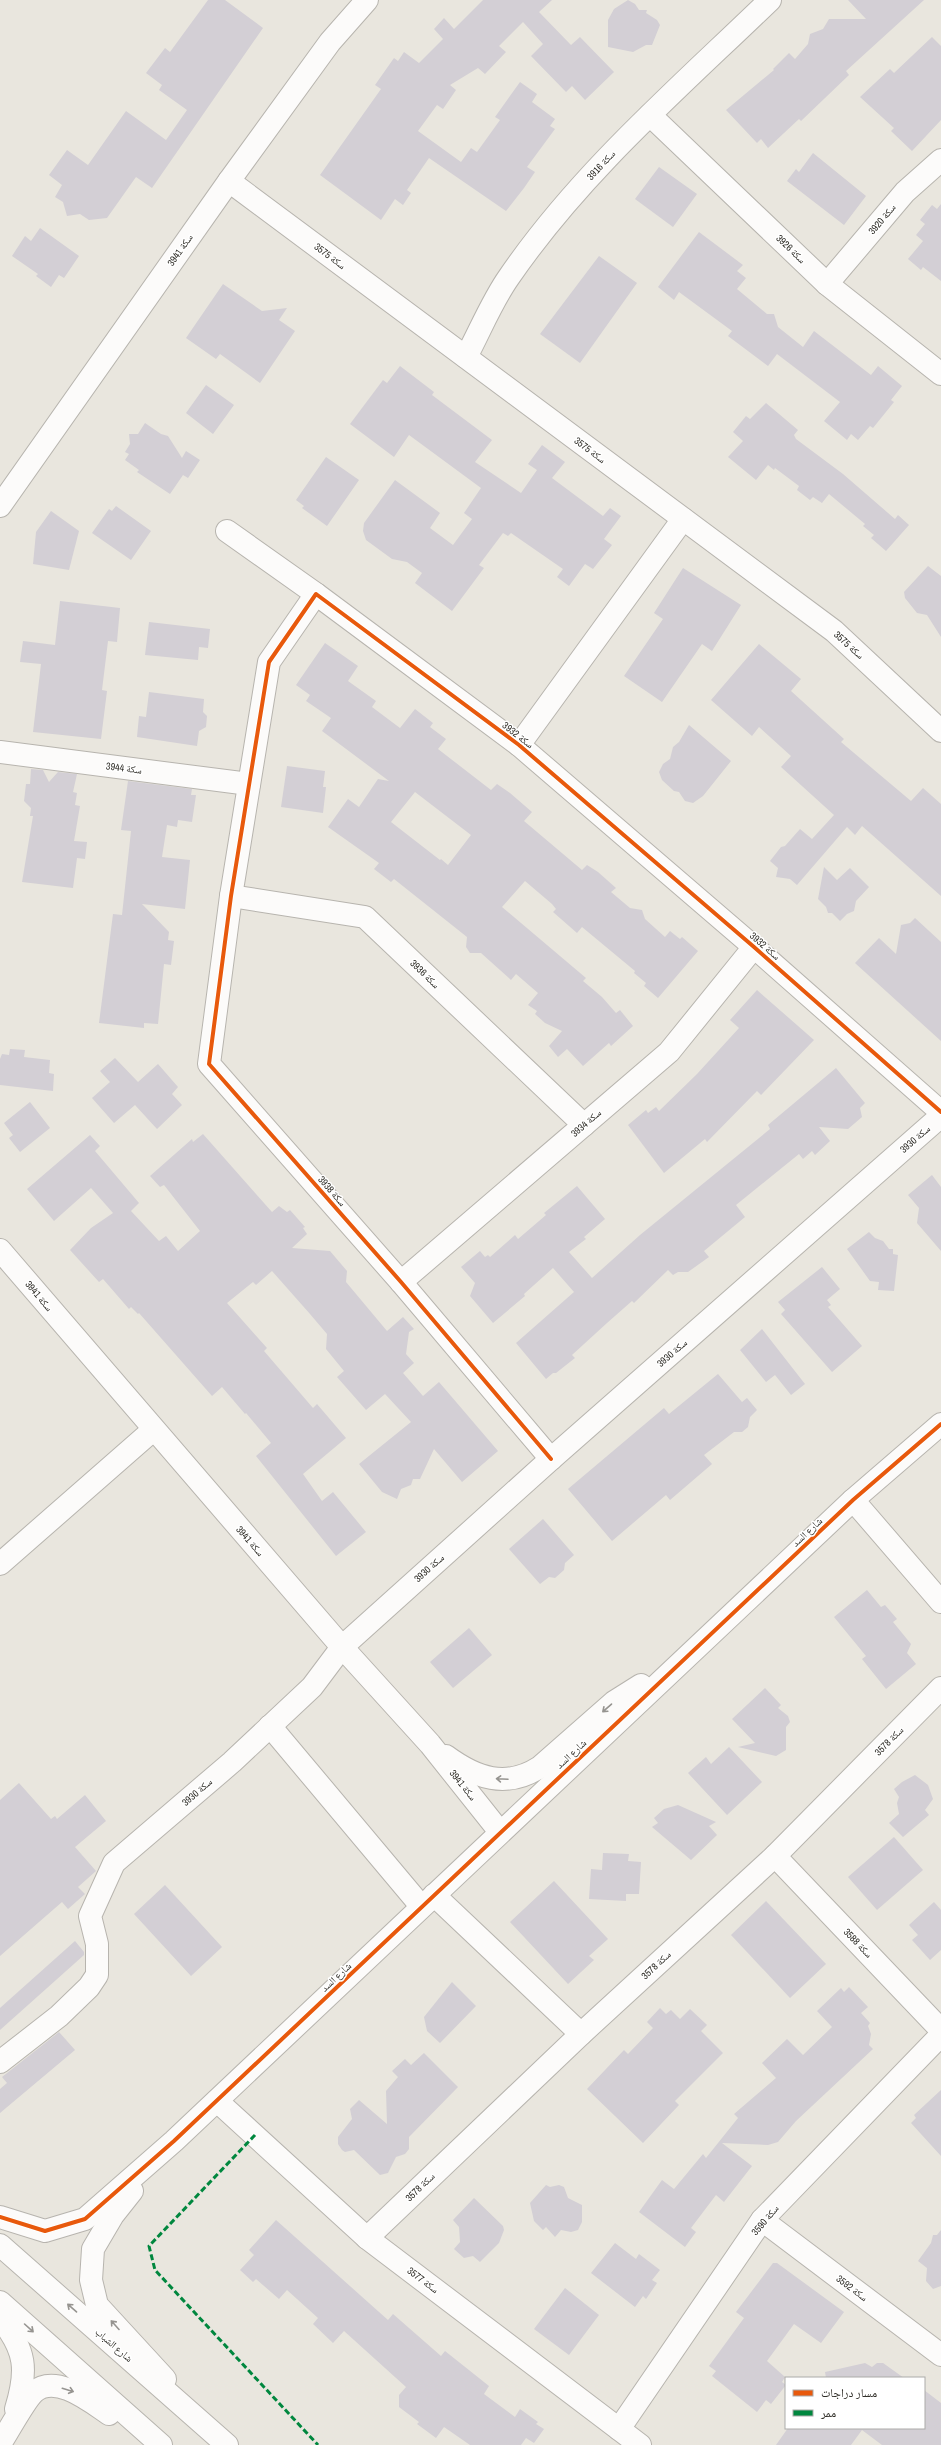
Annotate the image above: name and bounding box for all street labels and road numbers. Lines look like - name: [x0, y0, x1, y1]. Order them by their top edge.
- street label: سكة 3916: [584, 147, 618, 183]
- street label: سكة 3920: [865, 201, 899, 237]
- street label: سكة 3941: [164, 231, 196, 269]
- street label: سكة 3926: [773, 232, 809, 267]
- street label: سكة 3575: [312, 240, 349, 272]
- street label: سكة 3575: [572, 434, 609, 466]
- street label: سكة 3575: [831, 628, 867, 662]
- street label: سكة 3932: [500, 719, 537, 752]
- street label: سكة 3944: [105, 759, 143, 777]
- street label: سكة 3932: [747, 929, 783, 963]
- street label: سكة 3936: [407, 957, 443, 992]
- street label: سكة 3934: [568, 1106, 604, 1140]
- street label: سكة 3930: [897, 1122, 933, 1156]
- street label: سكة 3938: [315, 1173, 349, 1209]
- street label: سكة 3941: [22, 1278, 56, 1314]
- street label: سكة 3930: [654, 1336, 690, 1370]
- street label: شارع السد: [789, 1514, 825, 1549]
- street label: سكة 3941: [233, 1523, 267, 1559]
- street label: سكة 3930: [411, 1551, 447, 1585]
- street label: سكة 3578: [872, 1723, 907, 1758]
- street label: شارع السد: [553, 1736, 589, 1771]
- street label: سكة 3941: [447, 1767, 480, 1803]
- street label: سكة 3930: [179, 1775, 215, 1809]
- street label: سكة 3588: [841, 1925, 876, 1961]
- street label: سكة 3578: [638, 1948, 674, 1982]
- street label: شارع السد: [318, 1959, 354, 1994]
- street label: سكة 3578: [402, 2169, 438, 2204]
- street label: سكة 3590: [748, 2202, 782, 2238]
- street label: سكة 3577: [405, 2264, 442, 2296]
- street label: سكة 3592: [834, 2272, 871, 2304]
- street label: شارع الشباب: [93, 2325, 136, 2365]

